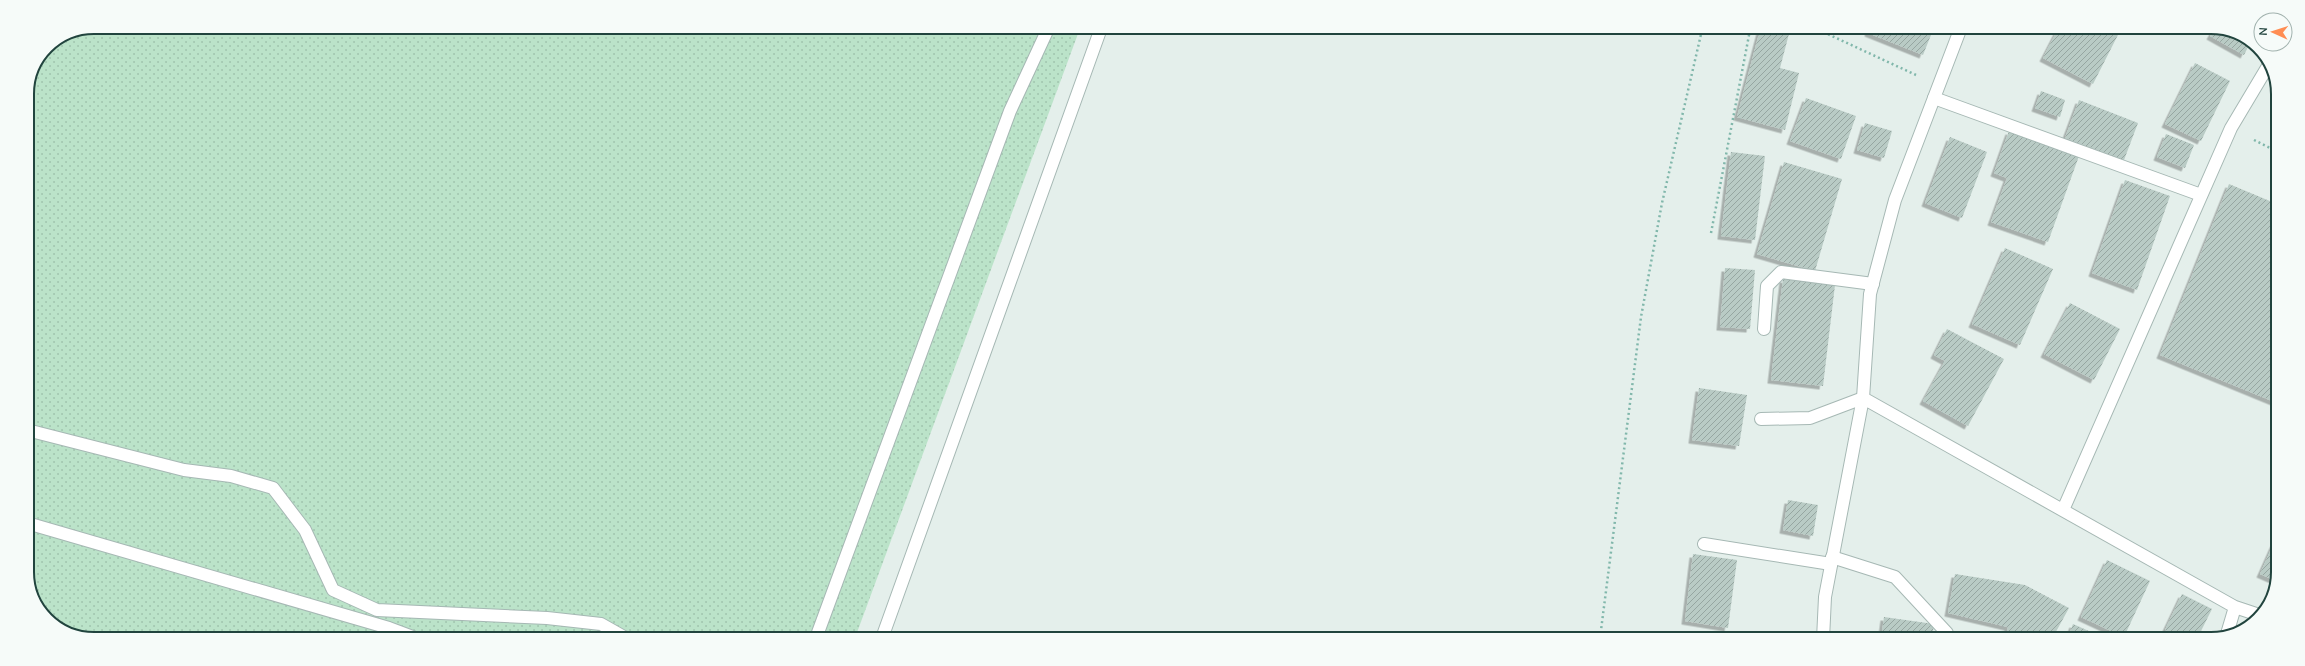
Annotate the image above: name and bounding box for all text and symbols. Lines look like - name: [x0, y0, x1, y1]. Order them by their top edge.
- north arrow: [2253, 12, 2293, 52]
- text: N: [2256, 27, 2271, 36]

